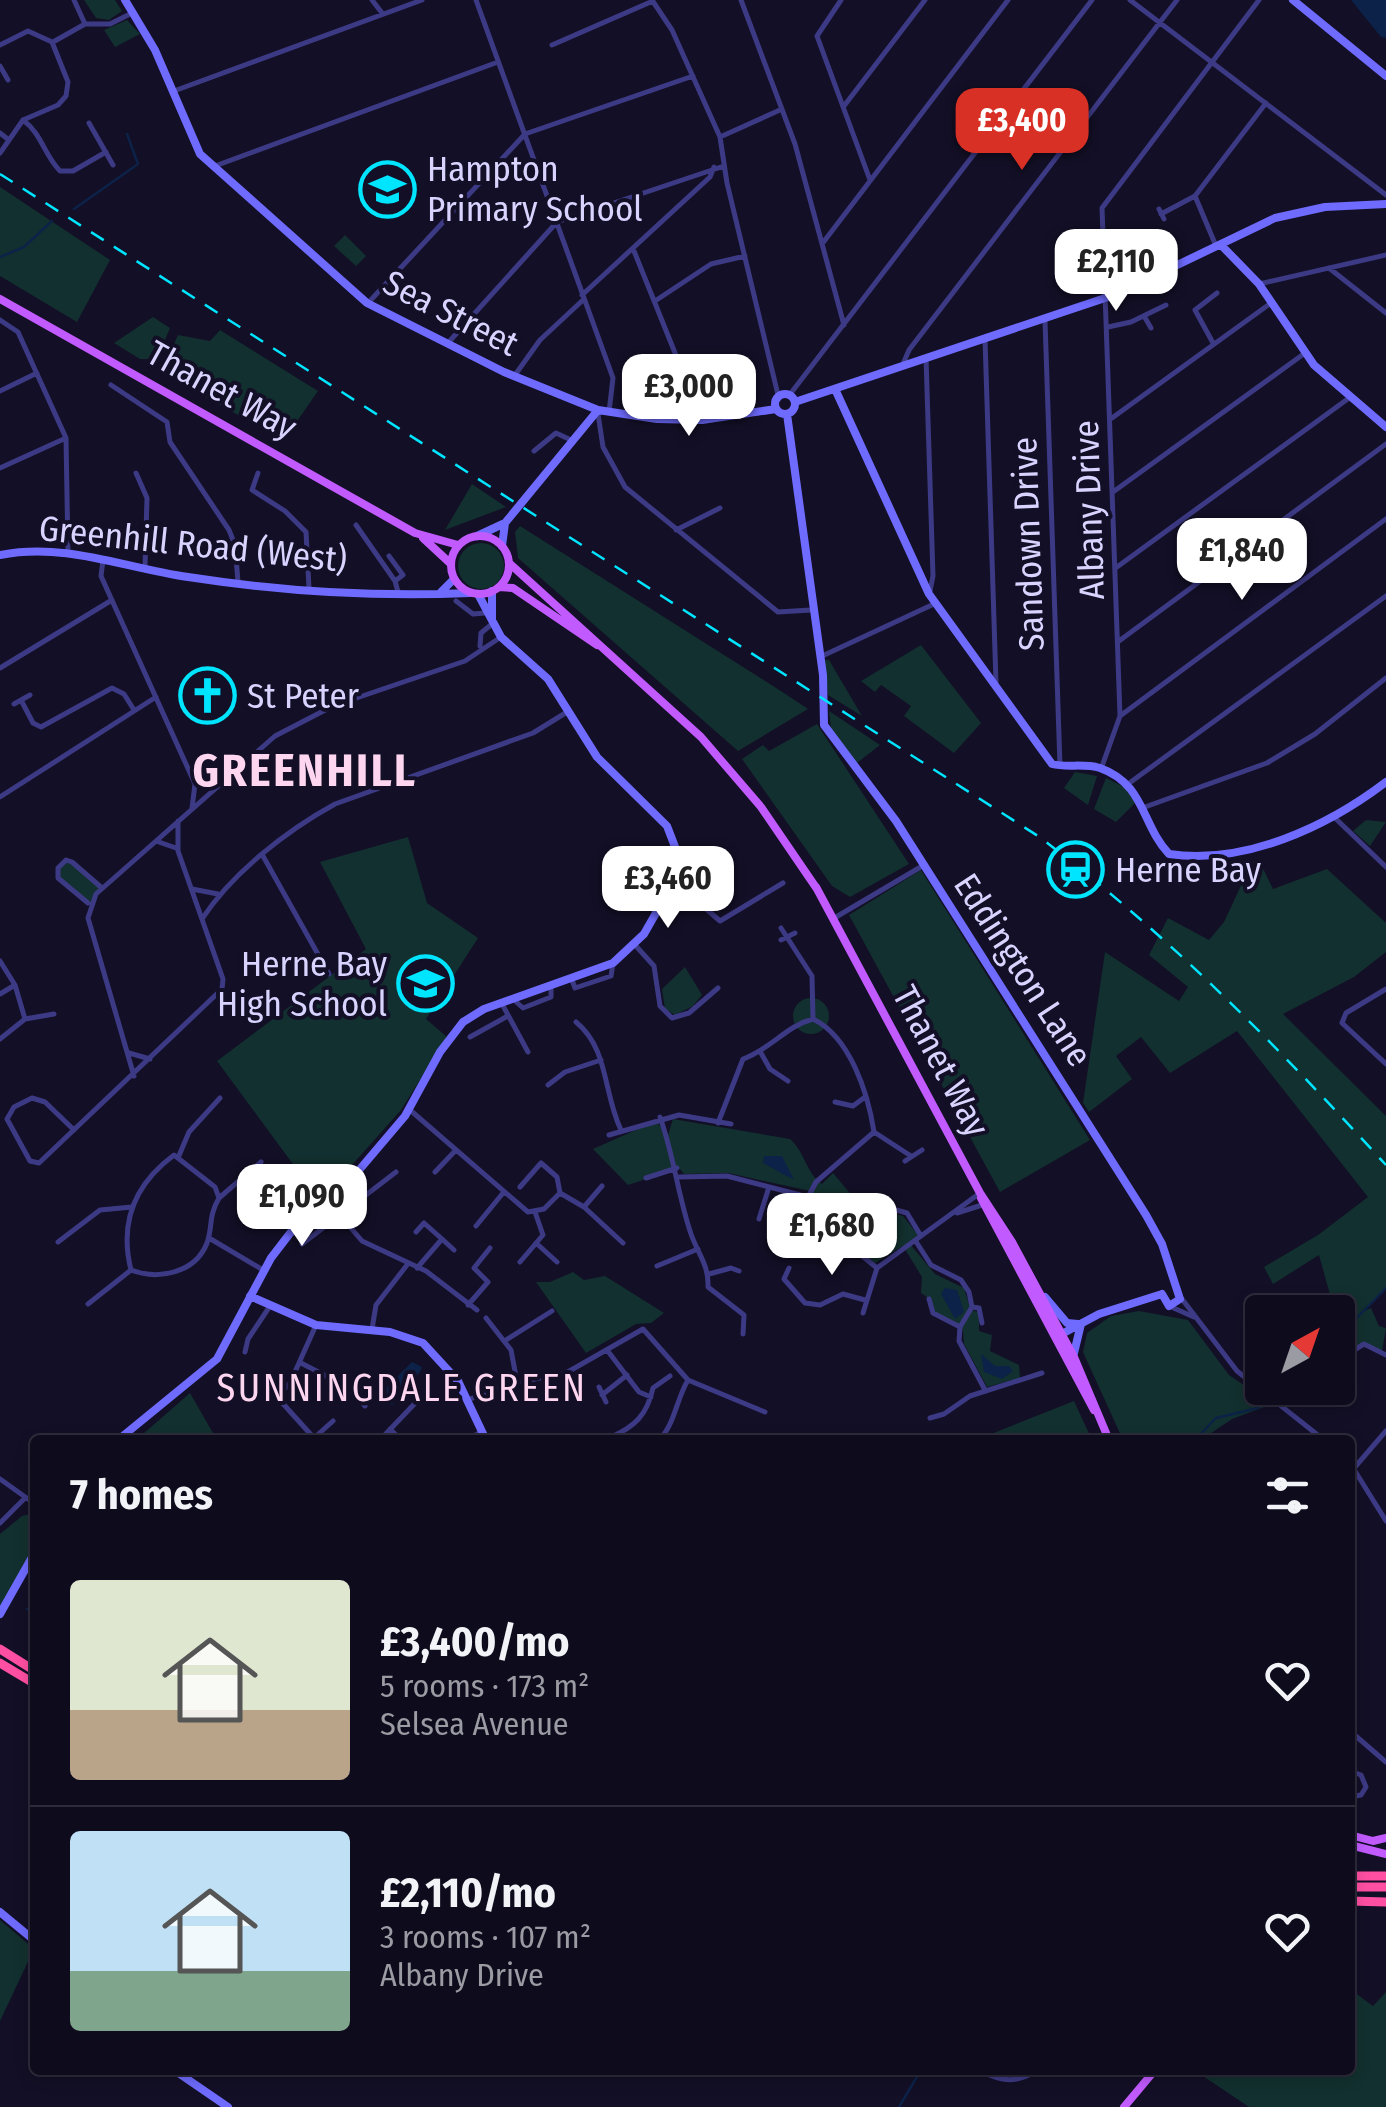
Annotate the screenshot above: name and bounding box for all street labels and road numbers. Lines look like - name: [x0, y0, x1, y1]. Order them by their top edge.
- street label: Sea Street: [377, 261, 526, 365]
- street label: Thanet Way: [140, 332, 305, 448]
- street label: Albany Drive: [1065, 420, 1113, 600]
- street label: Sandown Drive: [1003, 436, 1053, 652]
- street label: Greenhill Road (West): [37, 507, 349, 581]
- street label: Eddington Lane: [945, 866, 1101, 1074]
- street label: Thanet Way: [884, 978, 998, 1144]

